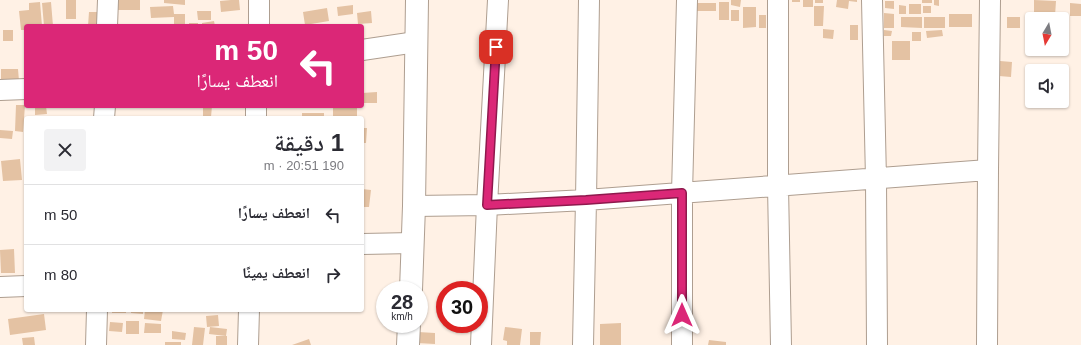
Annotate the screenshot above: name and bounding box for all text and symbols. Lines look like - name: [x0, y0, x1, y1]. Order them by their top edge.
- north arrow: [1025, 12, 1069, 56]
- map controls: [1025, 12, 1069, 108]
- pin: [479, 30, 513, 64]
- text: 50 m: [214, 35, 278, 66]
- icon: arrive: [485, 36, 507, 58]
- icon: left: [292, 40, 344, 92]
- button: sound: [1025, 64, 1069, 108]
- text: انعطف يسارًا: [196, 71, 278, 91]
- button: close: [44, 129, 86, 171]
- text: 1 دقيقة: [274, 129, 344, 156]
- text: 190 m · 20:51: [264, 158, 344, 173]
- text: انعطف يسارًا: [238, 204, 310, 221]
- icon: left: [322, 204, 344, 226]
- text: 50 m: [44, 206, 77, 223]
- text: انعطف يمينًا: [242, 264, 310, 281]
- icon: right: [322, 264, 344, 286]
- text: 80 m: [44, 266, 77, 283]
- speed limit sign: 30: [436, 281, 488, 333]
- text: 28: [391, 291, 413, 313]
- position arrow: [661, 294, 703, 336]
- text: km/h: [391, 311, 413, 322]

